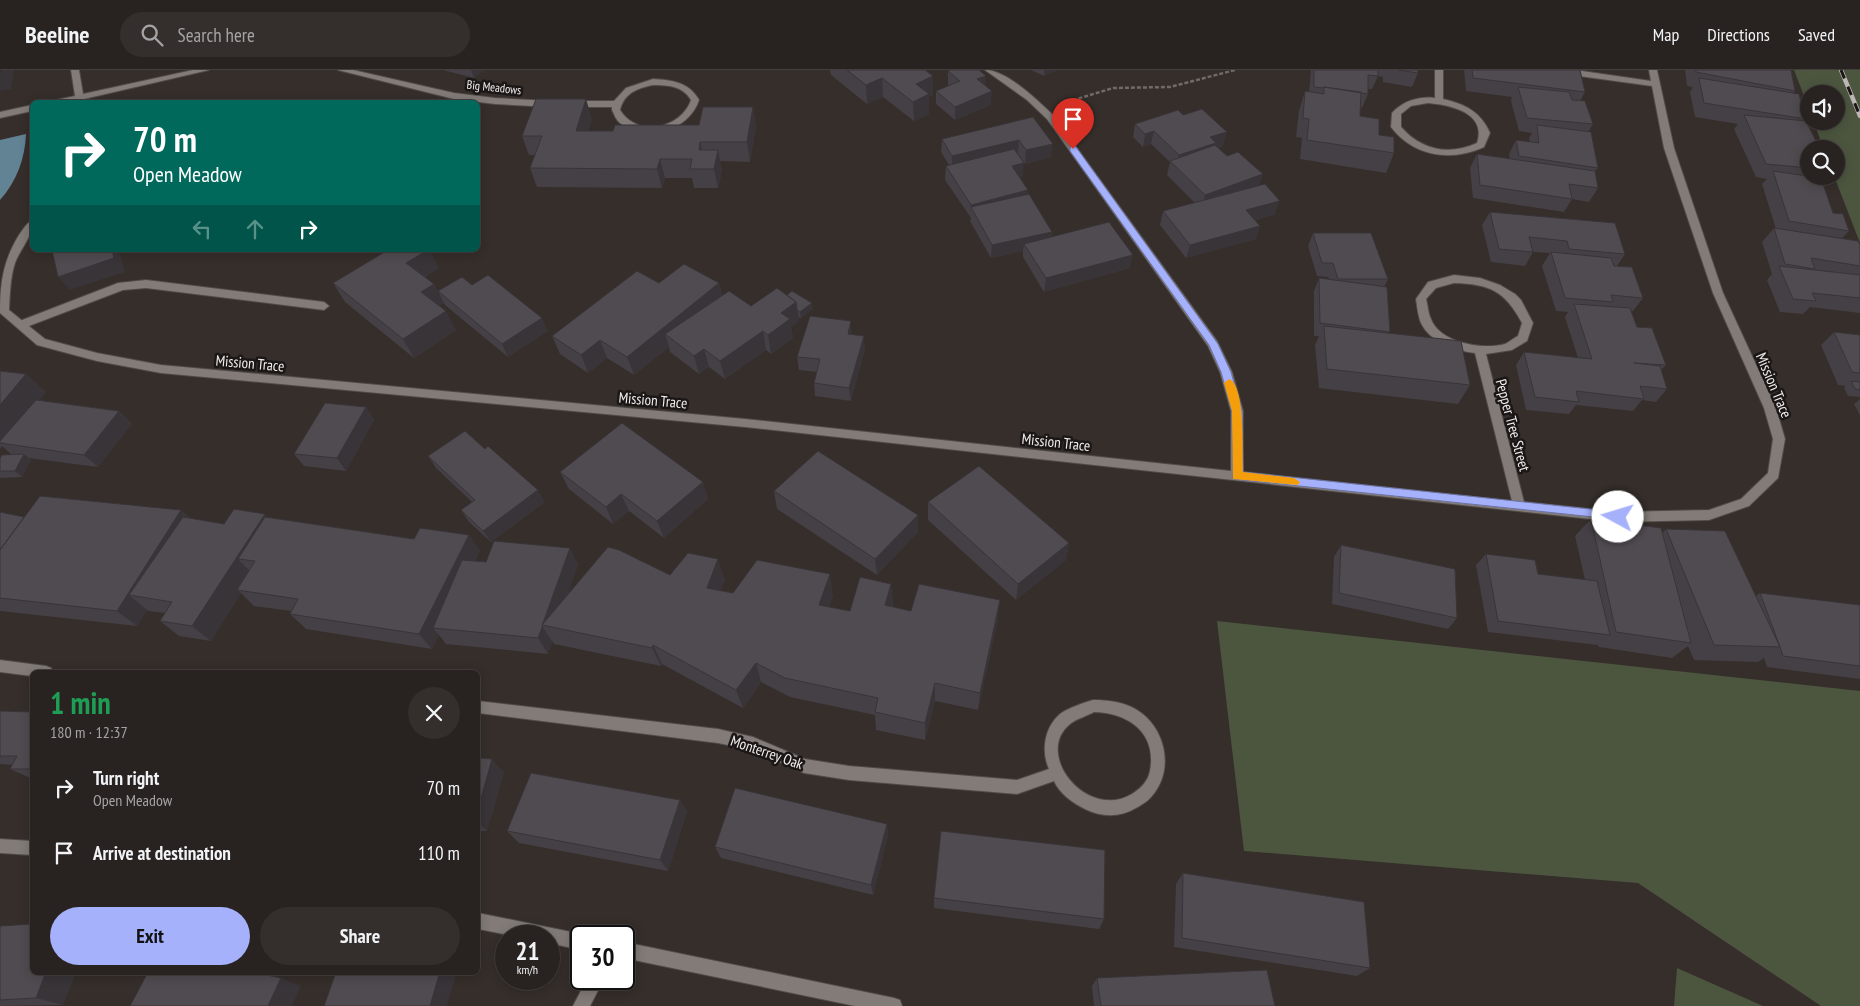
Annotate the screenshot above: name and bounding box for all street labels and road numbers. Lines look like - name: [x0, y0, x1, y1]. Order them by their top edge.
- street label: Big Meadows: [466, 77, 522, 97]
- street label: Mission Trace: [1752, 350, 1796, 420]
- street label: Mission Trace: [215, 351, 285, 375]
- street label: Pepper Tree Street: [1492, 377, 1534, 473]
- street label: Mission Trace: [618, 388, 688, 412]
- street label: Mission Trace: [1021, 429, 1091, 455]
- street label: Monterrey Oak: [728, 731, 806, 773]

